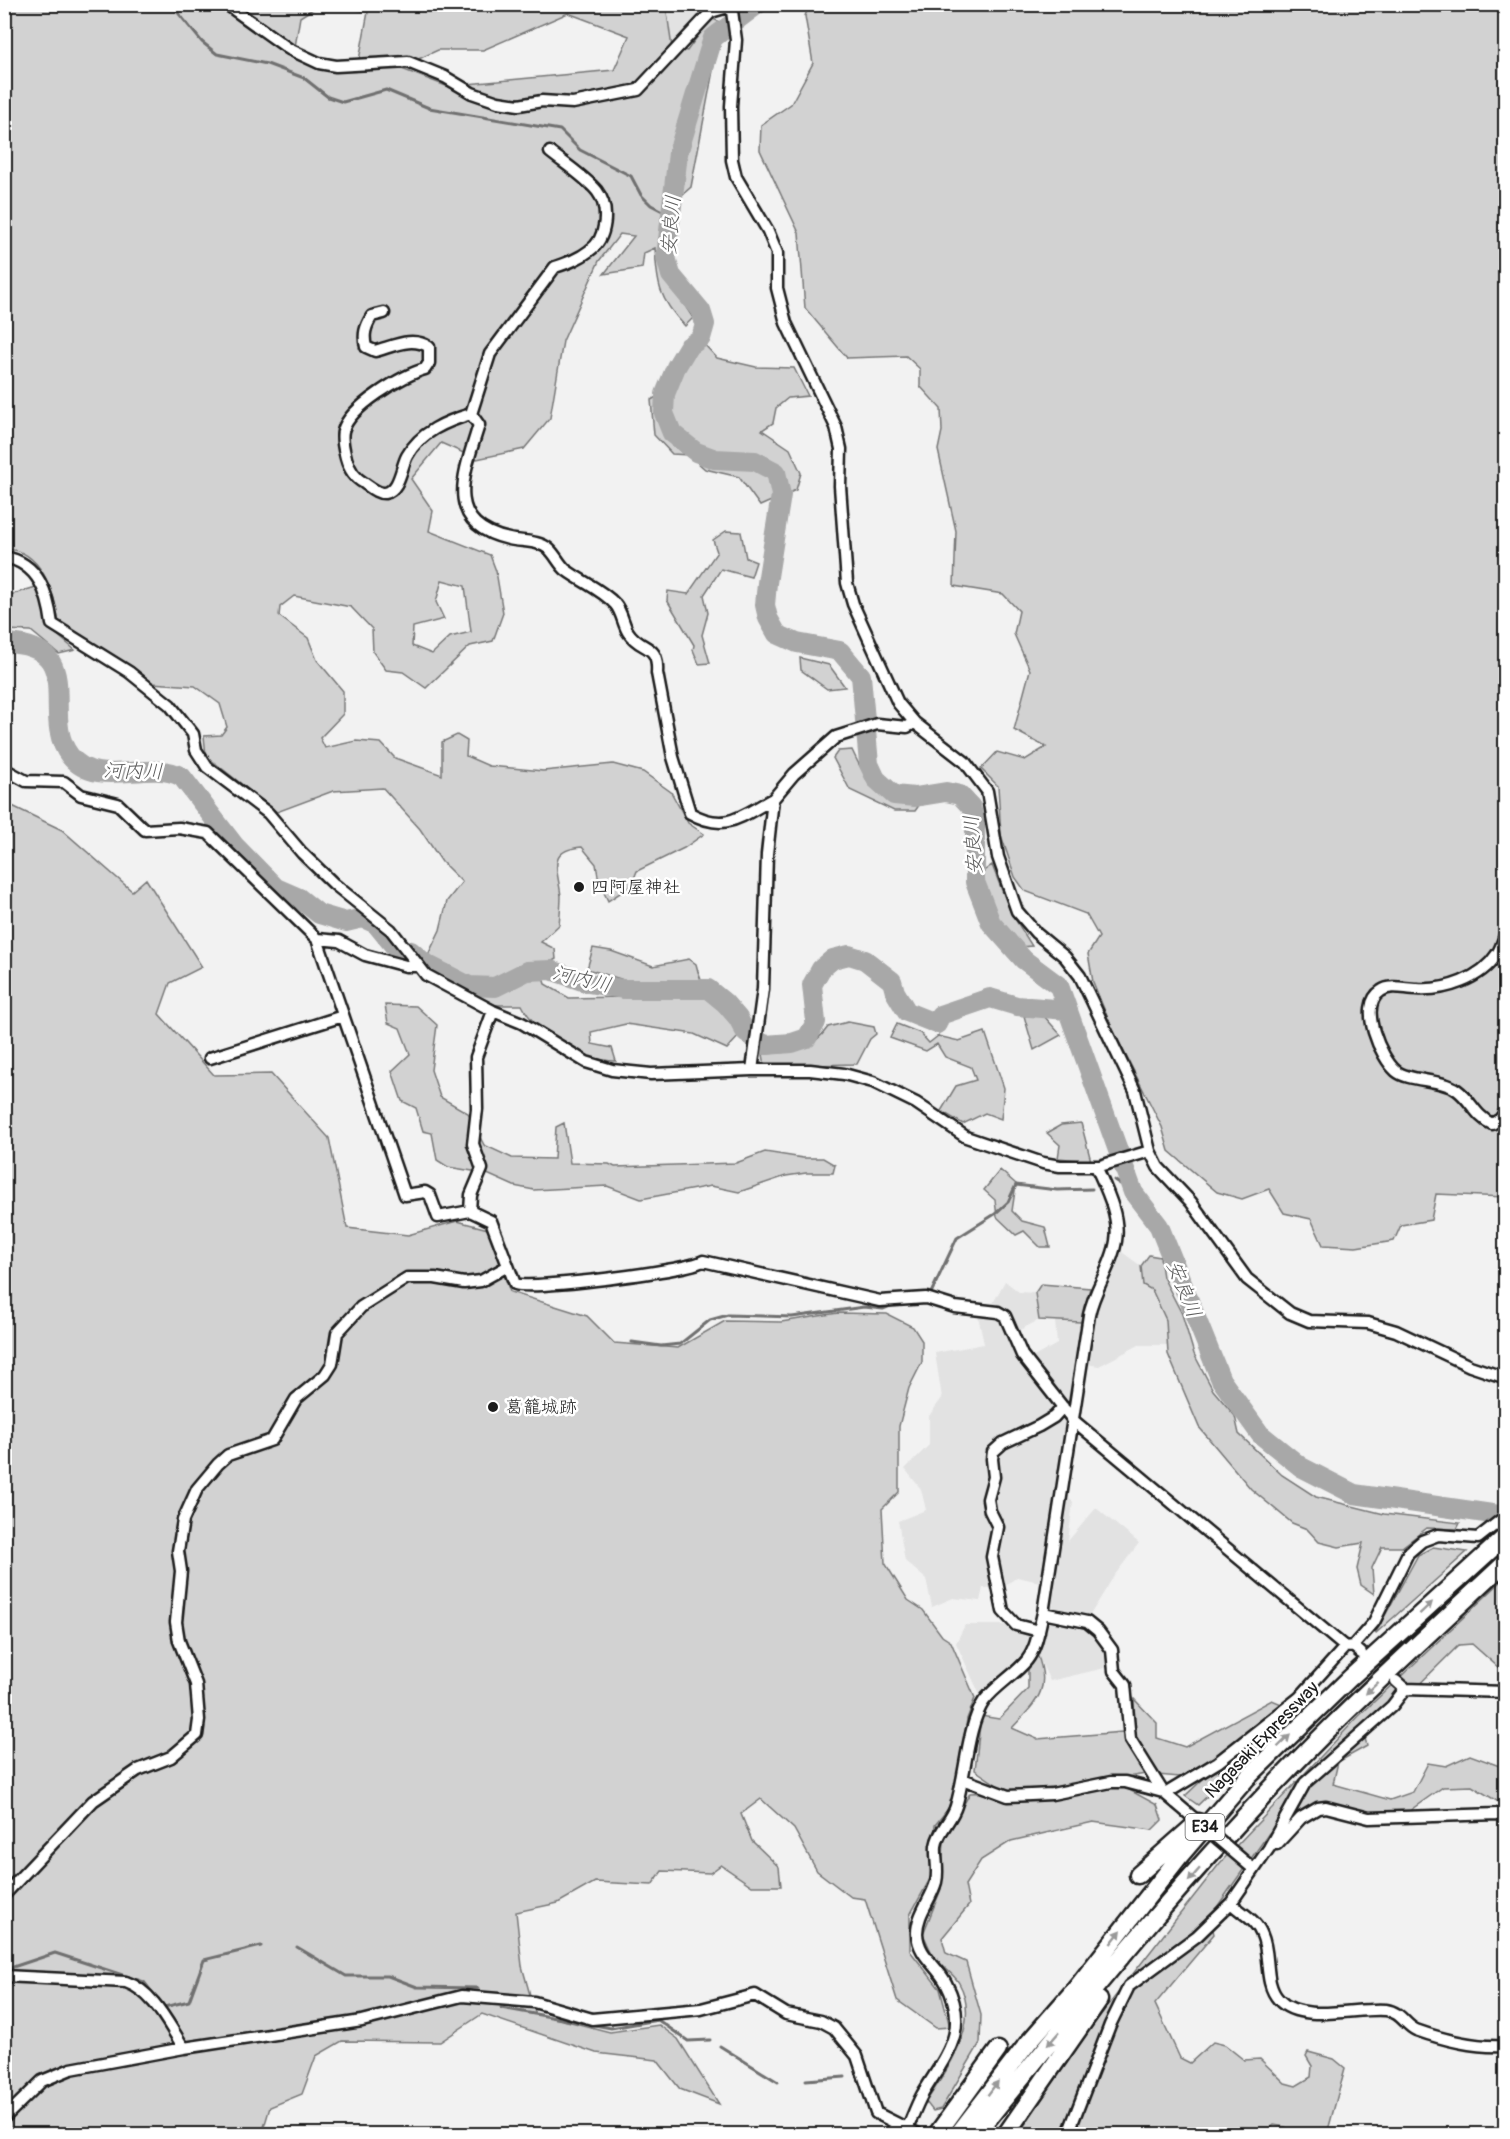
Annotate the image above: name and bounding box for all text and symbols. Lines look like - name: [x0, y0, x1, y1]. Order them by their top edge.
- water label: 安良川: [656, 194, 686, 256]
- water label: 河内川: [103, 758, 163, 784]
- water label: 安良川: [958, 814, 988, 876]
- place label: 四阿屋神社: [591, 876, 681, 899]
- marker: 四阿屋神社: [572, 880, 586, 894]
- water label: 河内川: [550, 960, 614, 998]
- water label: 安良川: [1161, 1257, 1207, 1321]
- place label: 葛籠城跡: [505, 1396, 577, 1419]
- marker: 葛籠城跡: [486, 1400, 500, 1414]
- one-way arrow: [1419, 1601, 1434, 1615]
- street label: Nagasaki Expressway: [1200, 1676, 1324, 1803]
- one-way arrow: [1365, 1681, 1379, 1695]
- one-way arrow: [1277, 1735, 1291, 1749]
- road number: E34: [1186, 1814, 1224, 1840]
- one-way arrow: [1187, 1868, 1201, 1883]
- one-way arrow: [1110, 1929, 1122, 1944]
- one-way arrow: [1047, 2031, 1060, 2047]
- one-way arrow: [987, 2080, 999, 2095]

